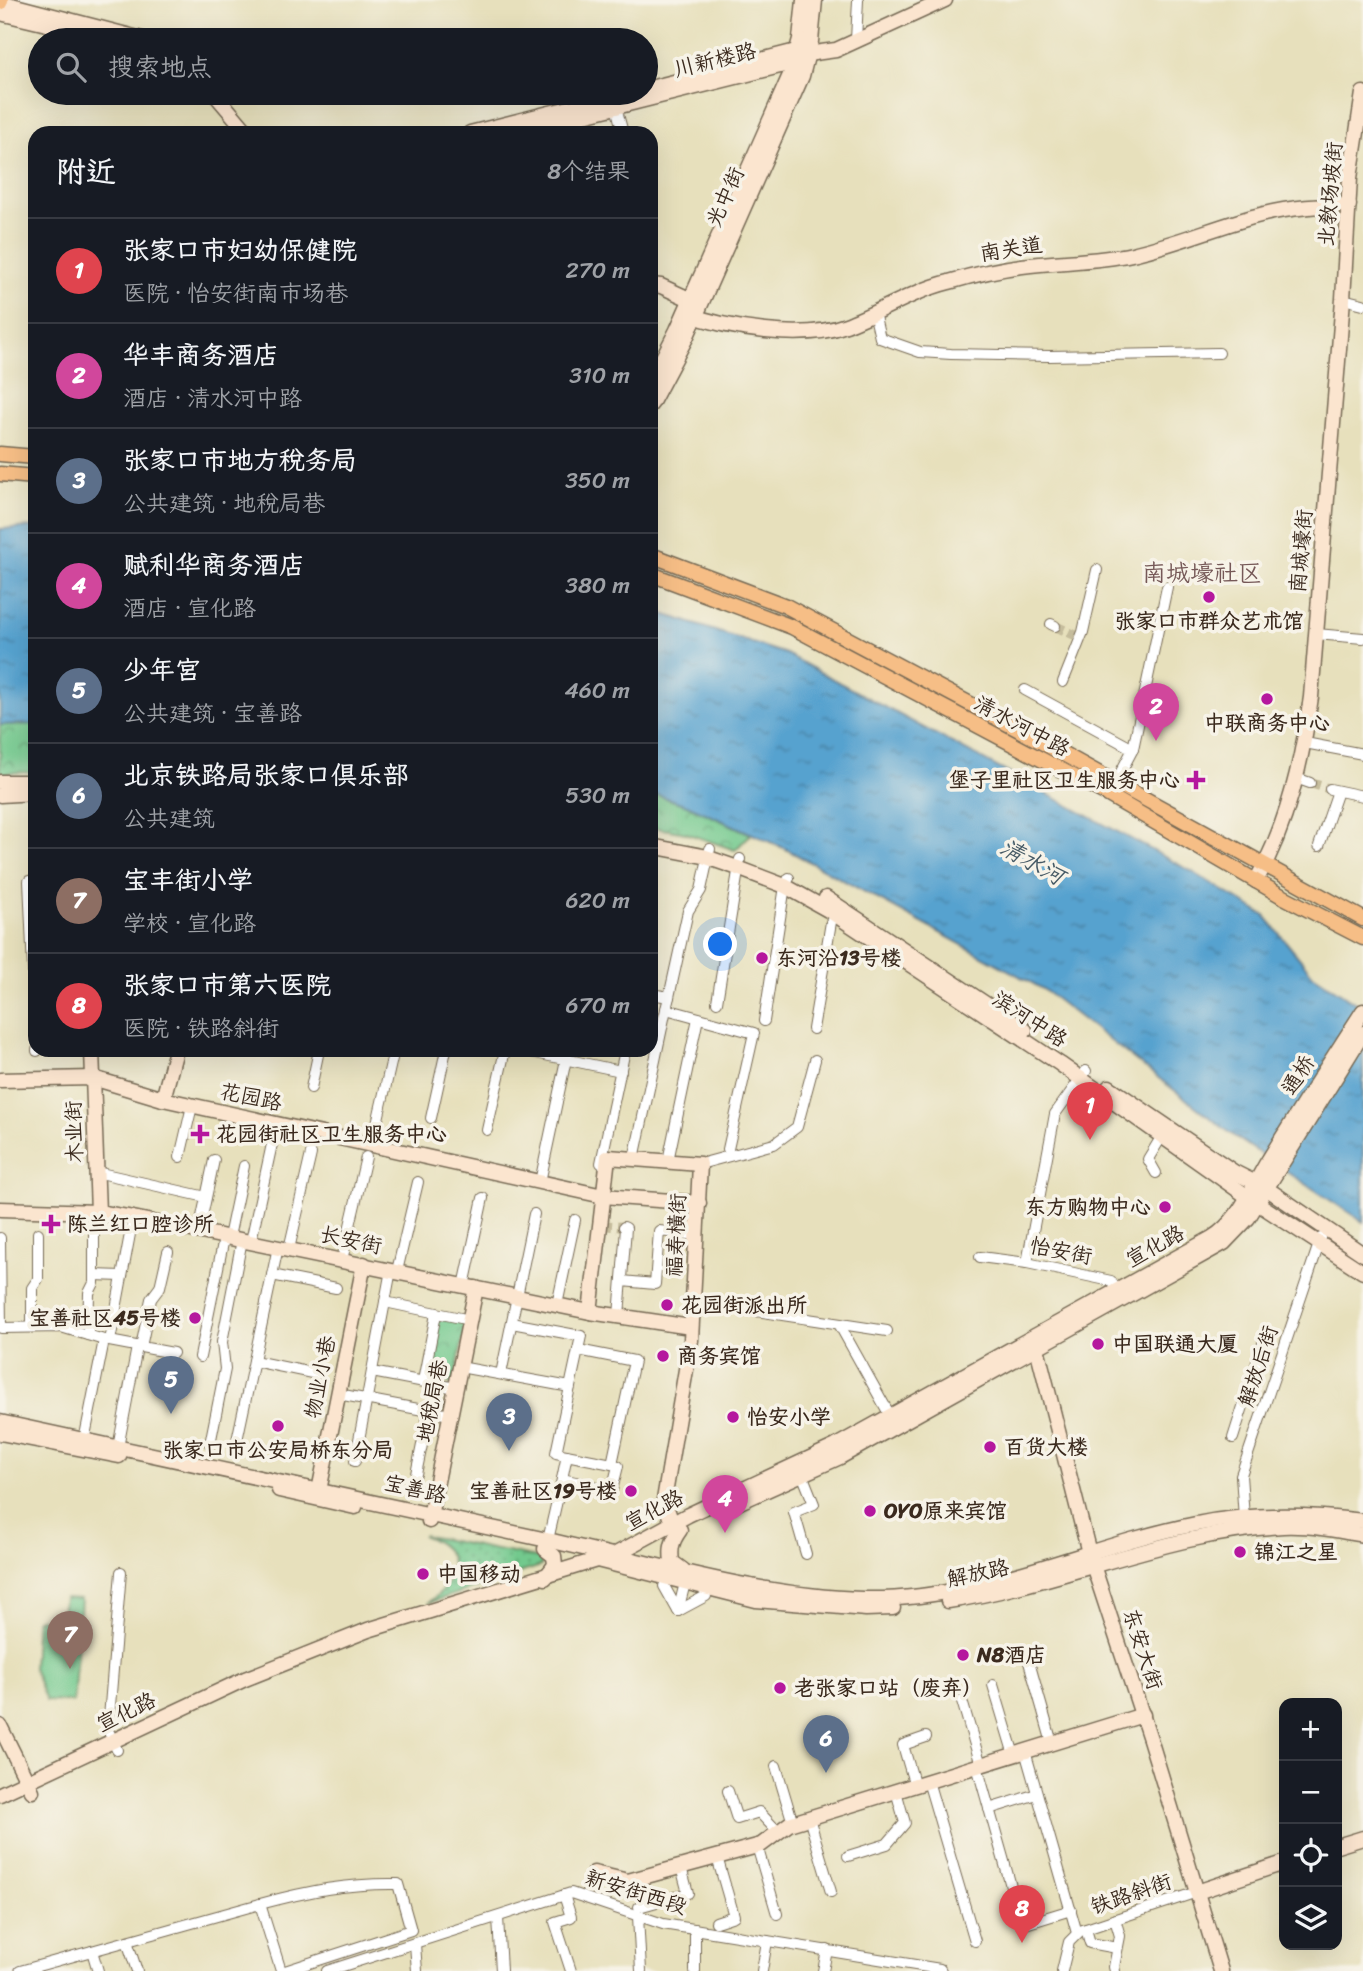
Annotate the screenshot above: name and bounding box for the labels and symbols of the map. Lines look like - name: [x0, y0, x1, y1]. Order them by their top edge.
- street label: 川新楼路: [670, 31, 760, 89]
- street label: 北教场坡街: [1306, 140, 1354, 248]
- street label: 光中街: [695, 160, 755, 234]
- street label: 南关道: [977, 225, 1045, 273]
- street label: 南城壕街: [1278, 508, 1324, 594]
- district label: 南城壕社区: [1142, 552, 1262, 594]
- marker: 张家口市群众艺术馆: [1201, 589, 1217, 605]
- place label: 张家口市群众艺术馆: [1115, 602, 1304, 640]
- pin: 2: [1133, 683, 1179, 741]
- street label: 清水河中路: [967, 685, 1077, 767]
- marker: 中联商务中心: [1259, 691, 1275, 707]
- place label: 中联商务中心: [1204, 704, 1330, 742]
- place label: 堡子里社区卫生服务中心: [949, 761, 1180, 799]
- marker: 堡子里社区卫生服务中心: [1186, 770, 1206, 790]
- water label: 清水河: [992, 827, 1076, 899]
- your location: [703, 927, 737, 961]
- place label: 东河沿13号楼: [776, 939, 902, 977]
- marker: 东河沿13号楼: [754, 950, 770, 966]
- street label: 滨河中路: [984, 980, 1076, 1058]
- street label: 通桥: [1271, 1047, 1325, 1103]
- street label: 花园路: [216, 1072, 286, 1122]
- pin: 1: [1067, 1082, 1113, 1140]
- street label: 木业街: [54, 1100, 94, 1164]
- place label: 花园街社区卫生服务中心: [216, 1115, 447, 1153]
- marker: 花园街社区卫生服务中心: [190, 1124, 210, 1144]
- place label: 东方购物中心: [1025, 1188, 1151, 1226]
- street label: 福寿横街: [655, 1192, 697, 1278]
- marker: 东方购物中心: [1157, 1199, 1173, 1215]
- place label: 陈兰红口腔诊所: [67, 1205, 214, 1243]
- marker: 陈兰红口腔诊所: [41, 1214, 61, 1234]
- street label: 宣化路: [1118, 1214, 1192, 1278]
- street label: 长安街: [316, 1215, 386, 1265]
- street label: 怡安街: [1026, 1226, 1096, 1276]
- place label: 花园街派出所: [681, 1286, 807, 1324]
- marker: 花园街派出所: [659, 1297, 675, 1313]
- place label: 宝善社区45号楼: [29, 1299, 181, 1337]
- marker: 宝善社区45号楼: [187, 1310, 203, 1326]
- street label: 解放后街: [1227, 1320, 1289, 1412]
- place label: 中国联通大厦: [1112, 1325, 1238, 1363]
- street label: 物业小巷: [293, 1332, 347, 1422]
- marker: 中国联通大厦: [1090, 1336, 1106, 1352]
- place label: 商务宾馆: [677, 1337, 761, 1375]
- marker: 商务宾馆: [655, 1348, 671, 1364]
- pin: 5: [148, 1356, 194, 1414]
- street label: 地税局巷: [405, 1356, 459, 1446]
- pin: 3: [486, 1393, 532, 1451]
- place label: 怡安小学: [747, 1398, 831, 1436]
- marker: 怡安小学: [725, 1409, 741, 1425]
- marker: 张家口市公安局桥东分局: [270, 1418, 286, 1434]
- place label: 百货大楼: [1004, 1428, 1088, 1466]
- place label: 张家口市公安局桥东分局: [163, 1431, 394, 1469]
- marker: 百货大楼: [982, 1439, 998, 1455]
- street label: 宝善路: [380, 1463, 450, 1515]
- place label: 宝善社区19号楼: [469, 1472, 617, 1510]
- pin: 4: [702, 1475, 748, 1533]
- street label: 宣化路: [617, 1478, 691, 1542]
- marker: 宝善社区19号楼: [623, 1483, 639, 1499]
- place label: OYO原来宾馆: [884, 1492, 1007, 1530]
- marker: OYO原来宾馆: [862, 1503, 878, 1519]
- place label: 锦江之星: [1254, 1533, 1338, 1571]
- marker: 锦江之星: [1232, 1544, 1248, 1560]
- street label: 解放路: [943, 1548, 1013, 1598]
- place label: 中国移动: [437, 1555, 521, 1593]
- marker: 中国移动: [415, 1566, 431, 1582]
- street label: 东安大街: [1112, 1603, 1174, 1695]
- pin: 7: [47, 1611, 93, 1669]
- place label: N8酒店: [976, 1636, 1046, 1674]
- marker: N8酒店: [955, 1647, 971, 1663]
- place label: 老张家口站（废弃）: [794, 1669, 983, 1707]
- marker: 老张家口站（废弃）: [772, 1680, 788, 1696]
- street label: 宣化路: [89, 1681, 163, 1743]
- pin: 6: [803, 1715, 849, 1773]
- street label: 新安街西段: [580, 1858, 692, 1926]
- street label: 铁路斜街: [1085, 1862, 1177, 1926]
- pin: 8: [999, 1885, 1045, 1943]

